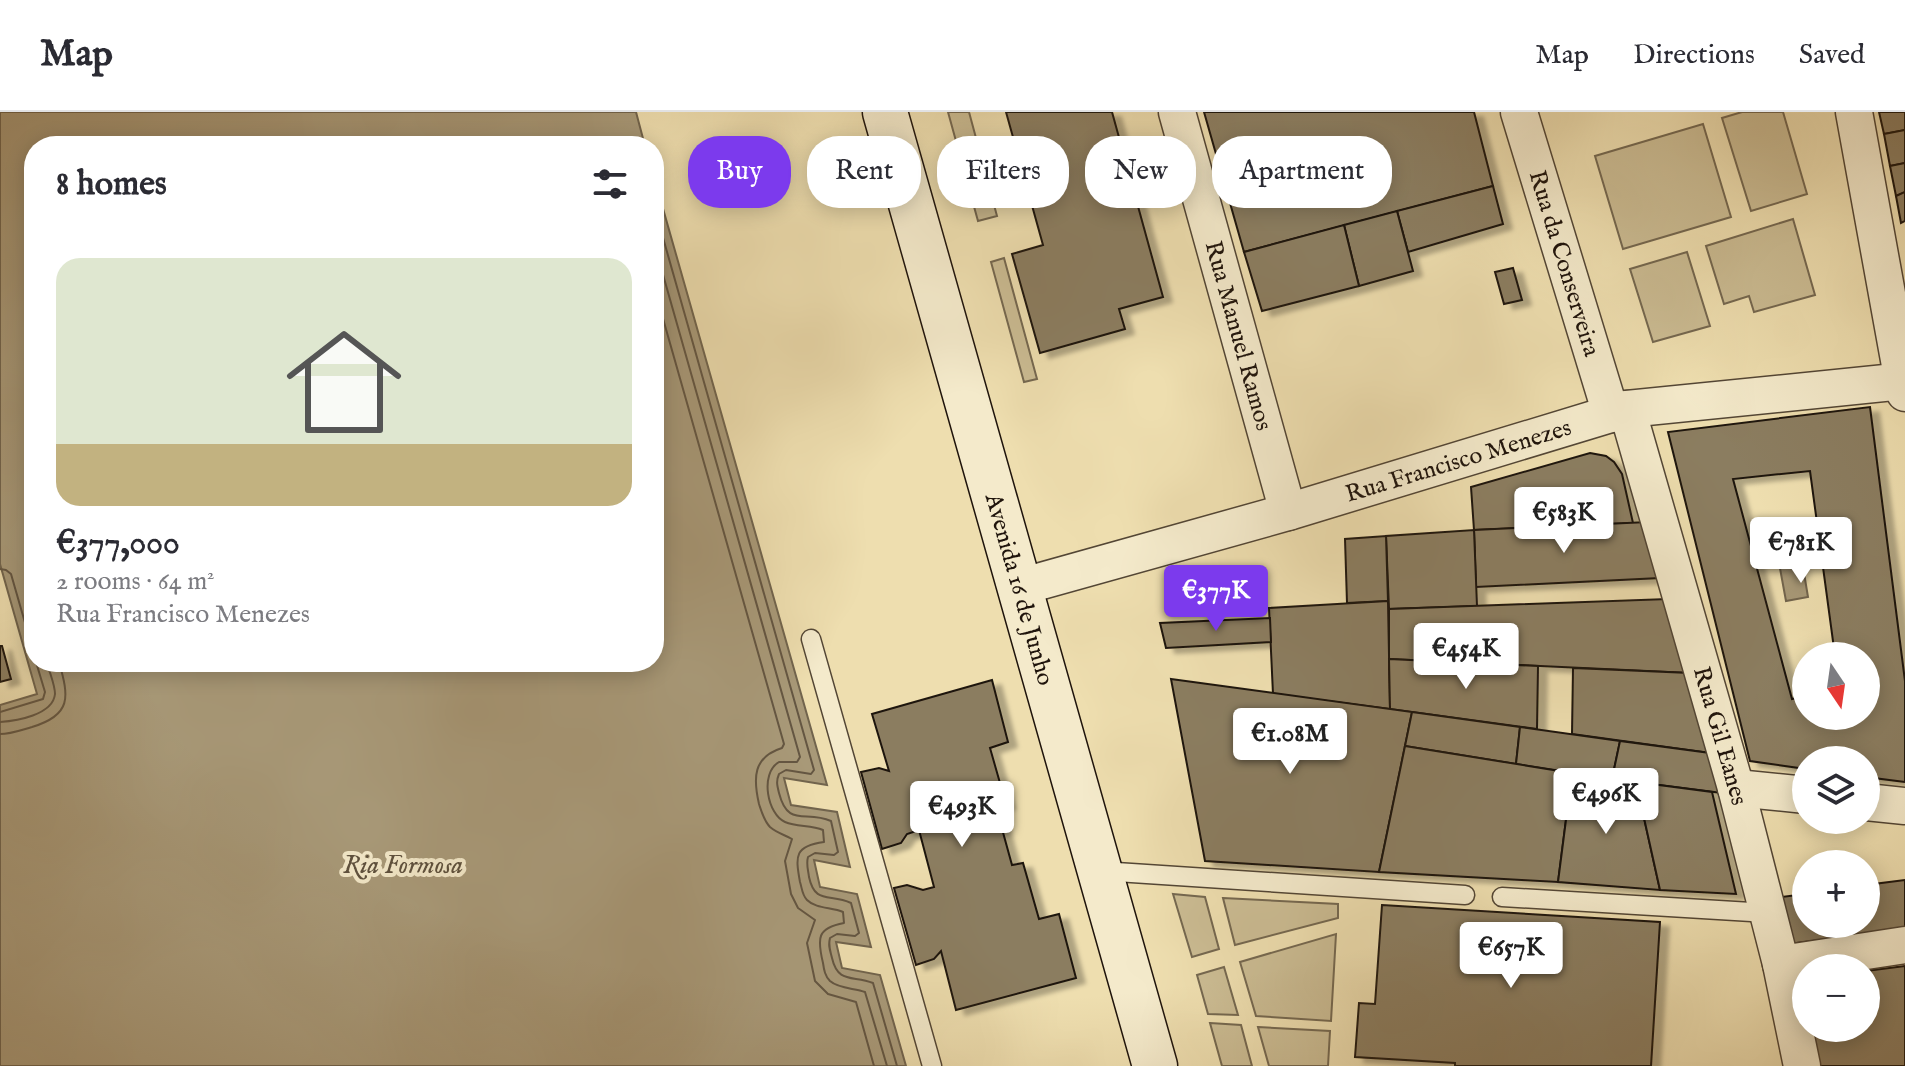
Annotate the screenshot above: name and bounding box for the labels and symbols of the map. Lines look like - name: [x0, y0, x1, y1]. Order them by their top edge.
- street label: Rua da Conserveira: [1521, 167, 1607, 361]
- street label: Rua Manuel Ramos: [1197, 238, 1279, 434]
- street label: Rua Francisco Menezes: [1342, 413, 1575, 511]
- pin: €583K: [1508, 487, 1620, 555]
- street label: Avenida 16 de Junho: [976, 489, 1061, 689]
- pin: €781K: [1745, 517, 1857, 585]
- pin: €377K: [1160, 565, 1272, 633]
- pin: €454K: [1410, 623, 1522, 691]
- north arrow: [1792, 642, 1880, 730]
- street label: Rua Gil Eanes: [1685, 663, 1754, 809]
- pin: €1.08M: [1225, 708, 1355, 776]
- pin: €496K: [1550, 768, 1662, 836]
- pin: €493K: [906, 781, 1018, 849]
- water label: Ria Formosa: [343, 849, 463, 882]
- pin: €657K: [1455, 922, 1567, 990]

